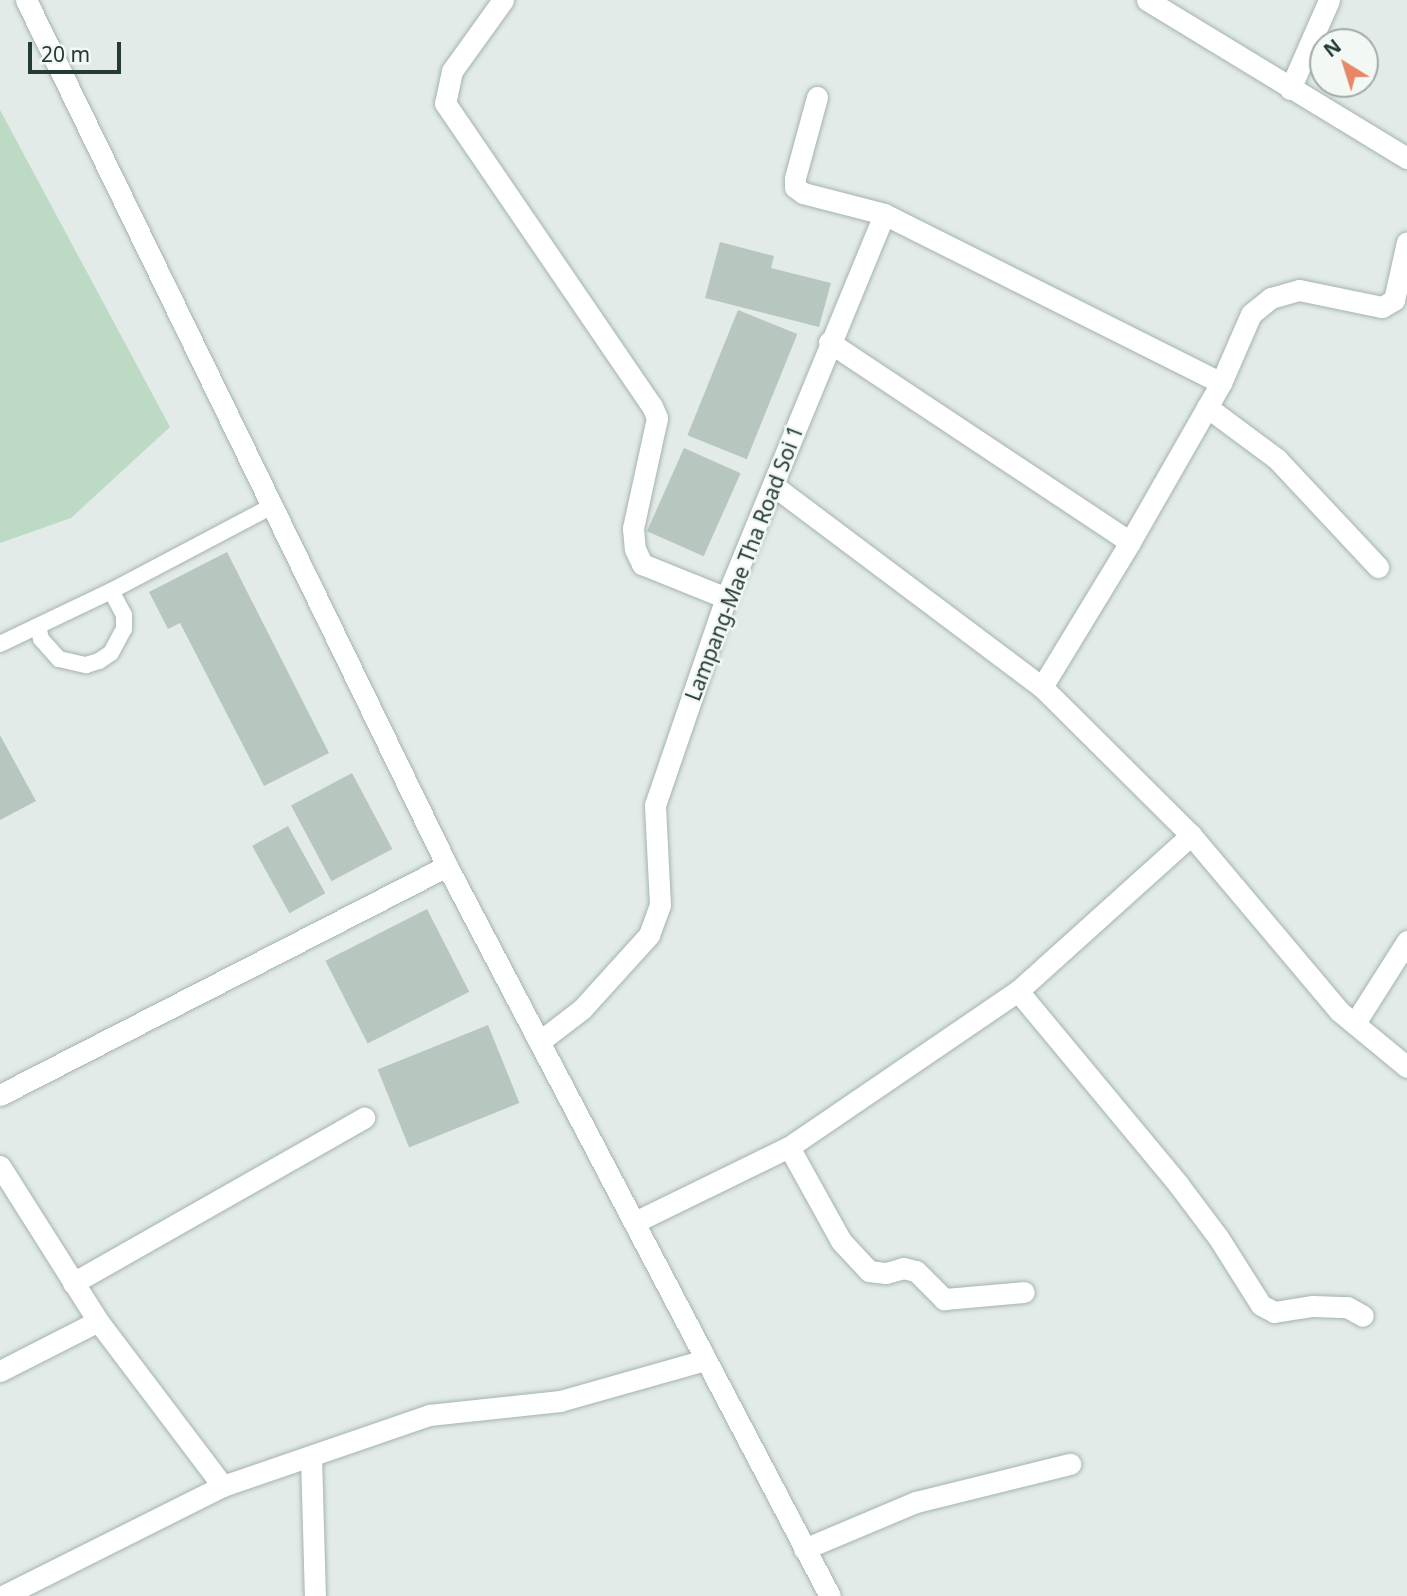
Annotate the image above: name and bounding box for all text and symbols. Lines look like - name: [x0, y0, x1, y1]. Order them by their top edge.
- scale bar: [32, 28, 124, 72]
- north arrow: [1309, 28, 1379, 98]
- text: N: [1318, 33, 1346, 63]
- text: 20 m: [41, 40, 90, 68]
- street label: Lampang-Mae Tha Road Soi 1: [680, 422, 808, 704]

